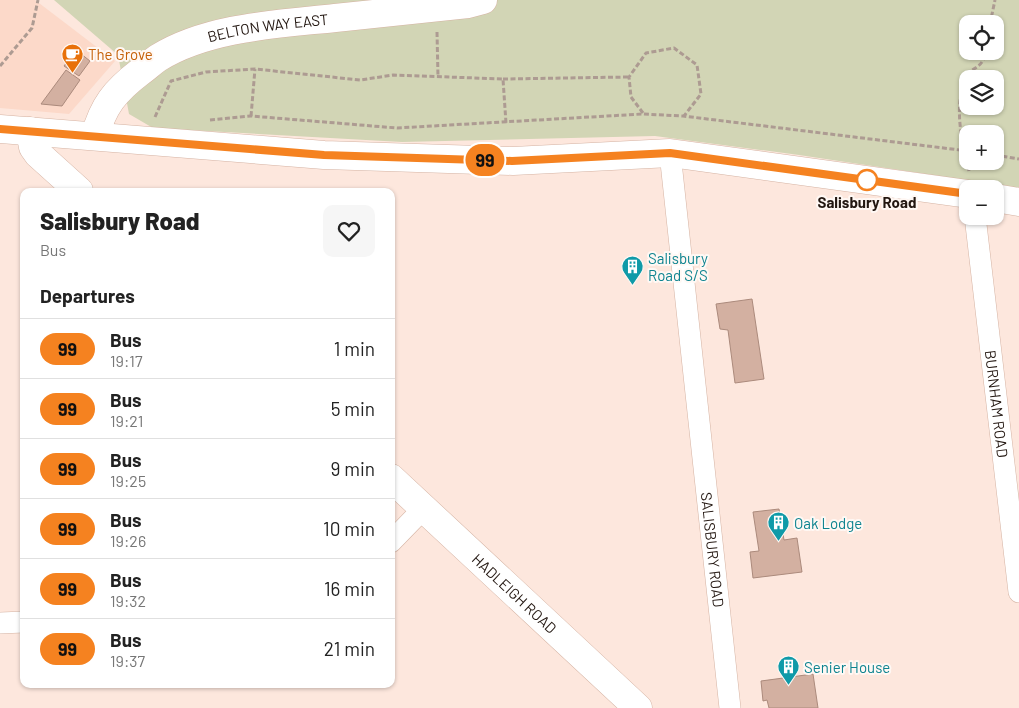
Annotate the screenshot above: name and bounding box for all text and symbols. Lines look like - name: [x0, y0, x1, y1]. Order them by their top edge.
- street label: BELTON WAY EAST: [205, 10, 329, 45]
- map controls: [959, 15, 1004, 225]
- button: locate: [959, 15, 1004, 60]
- cafe icon: The Grove: [60, 42, 84, 73]
- place label: The Grove: [88, 45, 153, 63]
- button: layers: [959, 70, 1004, 115]
- button: +: [959, 125, 1004, 170]
- line badge: 99: [462, 144, 508, 176]
- text: 99: [475, 149, 495, 171]
- marker: Salisbury Road: [856, 169, 878, 191]
- button: −: [959, 180, 1004, 225]
- place label: Salisbury Road: [818, 193, 916, 211]
- button: heart: [323, 205, 375, 257]
- text: Salisbury Road: [40, 206, 200, 235]
- text: Bus: [40, 240, 66, 259]
- place label: Salisbury Road S/S: [648, 249, 708, 284]
- building icon: Salisbury Road S/S: [620, 255, 644, 286]
- text: Departures: [40, 284, 135, 307]
- text: Bus: [110, 328, 142, 351]
- text: 1 min: [334, 337, 375, 360]
- text: 99: [58, 338, 77, 360]
- street label: BURNHAM ROAD: [982, 349, 1012, 458]
- text: 19:17: [110, 351, 143, 370]
- text: Bus: [110, 388, 142, 411]
- text: 5 min: [331, 397, 375, 420]
- text: 99: [58, 398, 77, 420]
- text: 19:21: [110, 411, 143, 430]
- text: Bus: [110, 448, 142, 471]
- text: 9 min: [331, 457, 375, 480]
- text: 99: [58, 458, 77, 480]
- text: 19:25: [110, 471, 146, 490]
- street label: SALISBURY ROAD: [698, 491, 728, 608]
- text: Bus: [110, 508, 142, 531]
- building icon: Oak Lodge: [766, 511, 790, 542]
- place label: Oak Lodge: [794, 514, 862, 532]
- text: 10 min: [323, 517, 375, 540]
- text: 99: [58, 518, 77, 540]
- text: 19:26: [110, 531, 146, 550]
- street label: HADLEIGH ROAD: [469, 550, 561, 637]
- text: Bus: [110, 568, 142, 591]
- text: 16 min: [324, 577, 375, 600]
- text: 99: [58, 578, 77, 600]
- text: 19:32: [110, 591, 146, 610]
- text: Bus: [110, 628, 142, 651]
- text: 21 min: [324, 637, 375, 660]
- text: 99: [58, 638, 77, 660]
- text: 19:37: [110, 651, 145, 670]
- building icon: Senier House: [776, 655, 800, 686]
- place label: Senier House: [804, 658, 890, 676]

